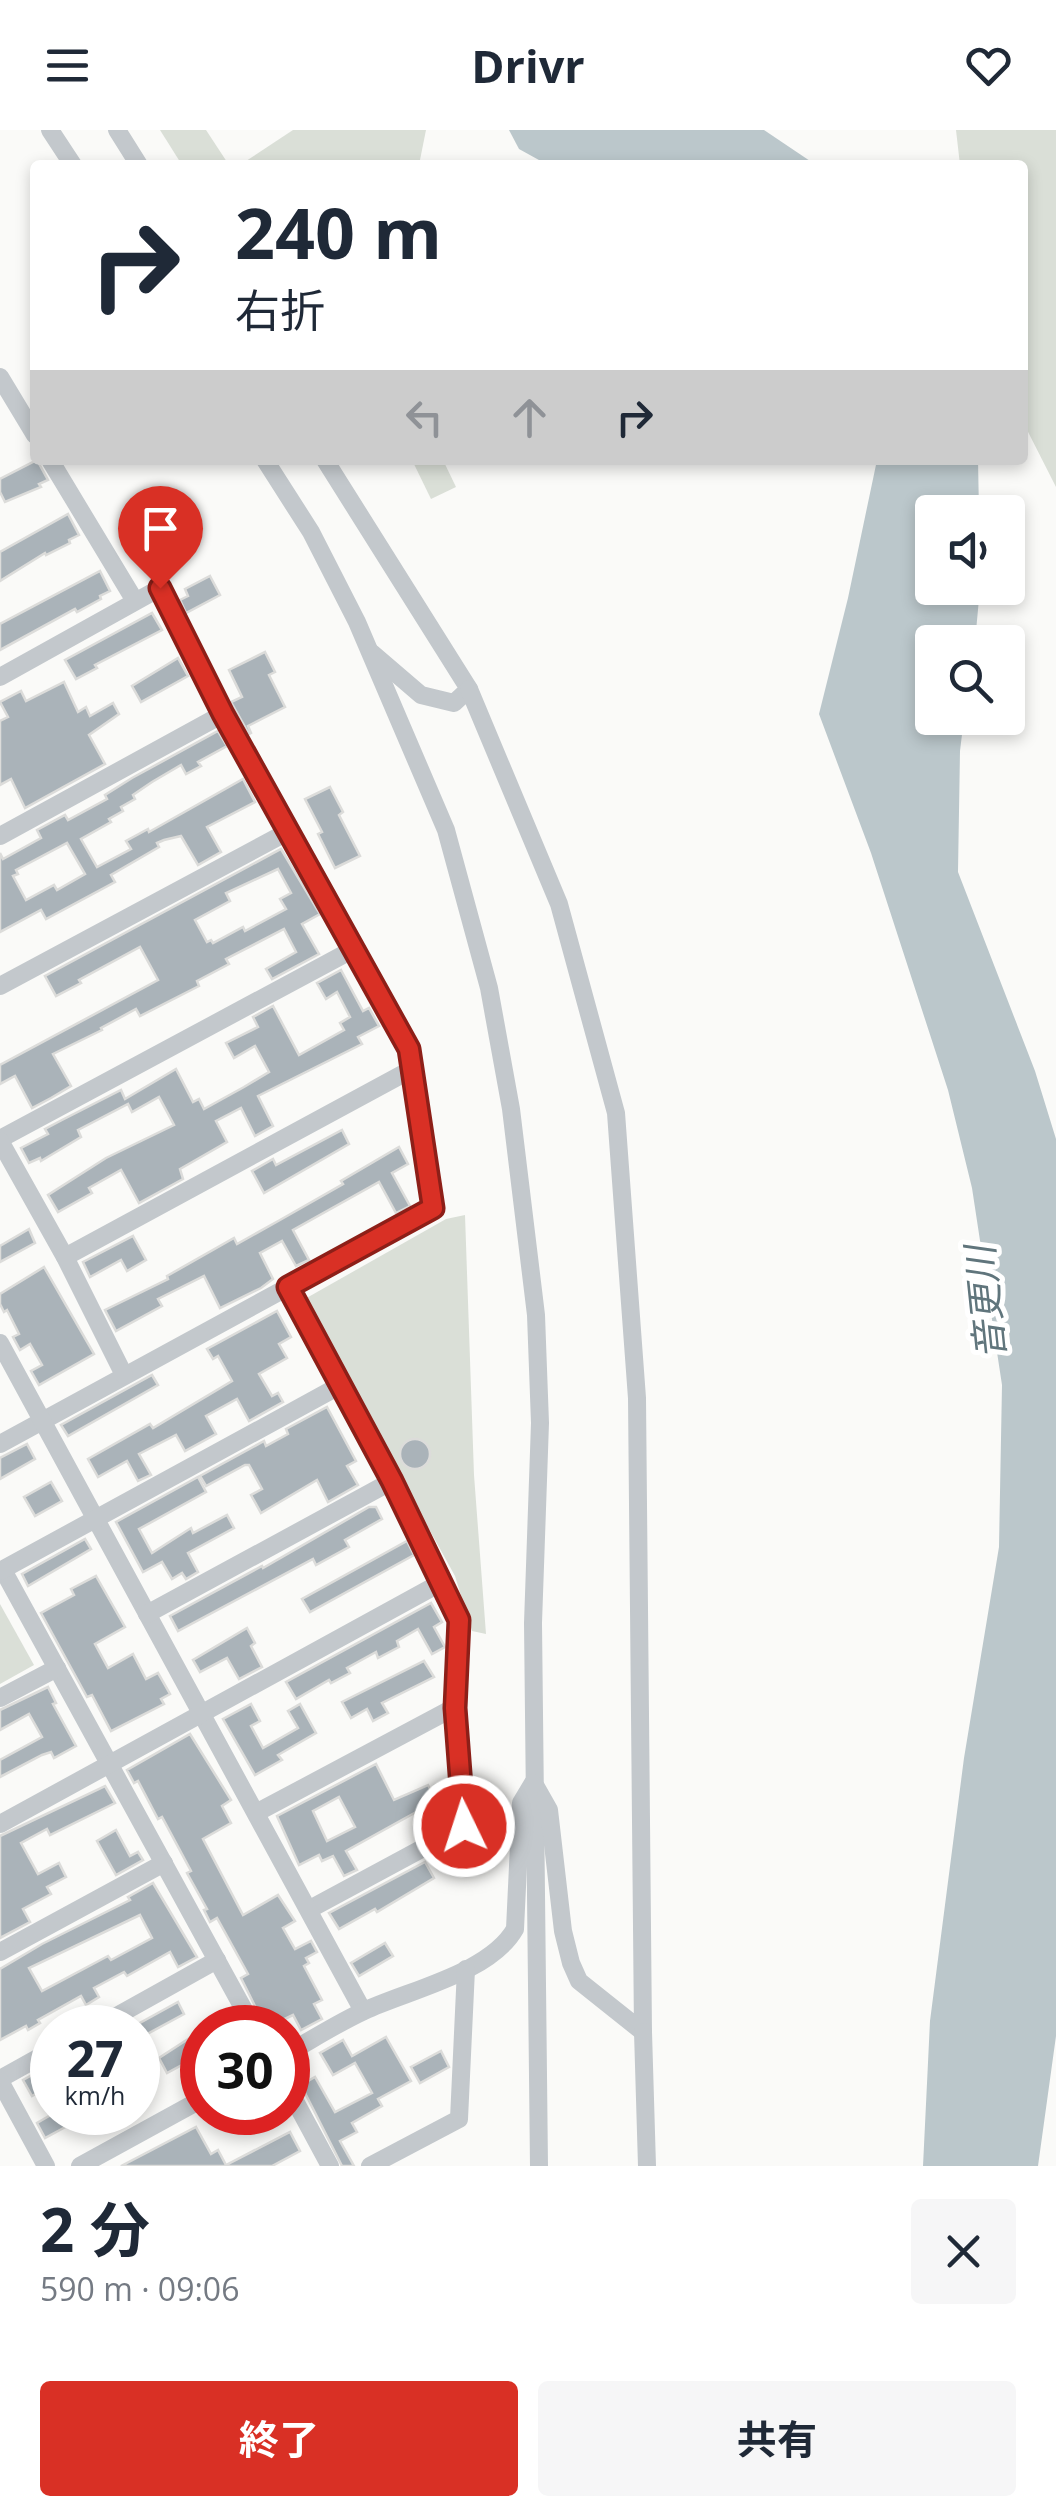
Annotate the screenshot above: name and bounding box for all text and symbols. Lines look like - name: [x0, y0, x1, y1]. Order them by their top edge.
- text: Drivr: [471, 35, 585, 96]
- icon: menu: [40, 38, 95, 93]
- icon: heart: [961, 38, 1016, 93]
- text: 240 m: [235, 184, 442, 280]
- icon: right: [70, 200, 200, 330]
- text: 右折: [235, 279, 325, 340]
- icon: left: [397, 390, 452, 445]
- icon: ahead: [502, 390, 557, 445]
- icon: right: [607, 390, 662, 445]
- pin: [118, 486, 203, 589]
- map controls: [915, 495, 1025, 735]
- button: sound: [915, 495, 1025, 605]
- icon: arrive: [133, 501, 188, 556]
- button: search: [915, 625, 1025, 735]
- water label: 音更川: [952, 1240, 1016, 1362]
- position arrow: [412, 1774, 516, 1878]
- speed limit sign: 30: [180, 2005, 310, 2135]
- text: 27: [66, 2024, 124, 2092]
- text: km/h: [65, 2078, 125, 2112]
- text: 2 分: [40, 2188, 150, 2270]
- button: close: [911, 2199, 1016, 2304]
- text: 590 m · 09:06: [40, 2267, 239, 2310]
- button: 終了: [40, 2381, 518, 2496]
- button: 共有: [538, 2381, 1016, 2496]

